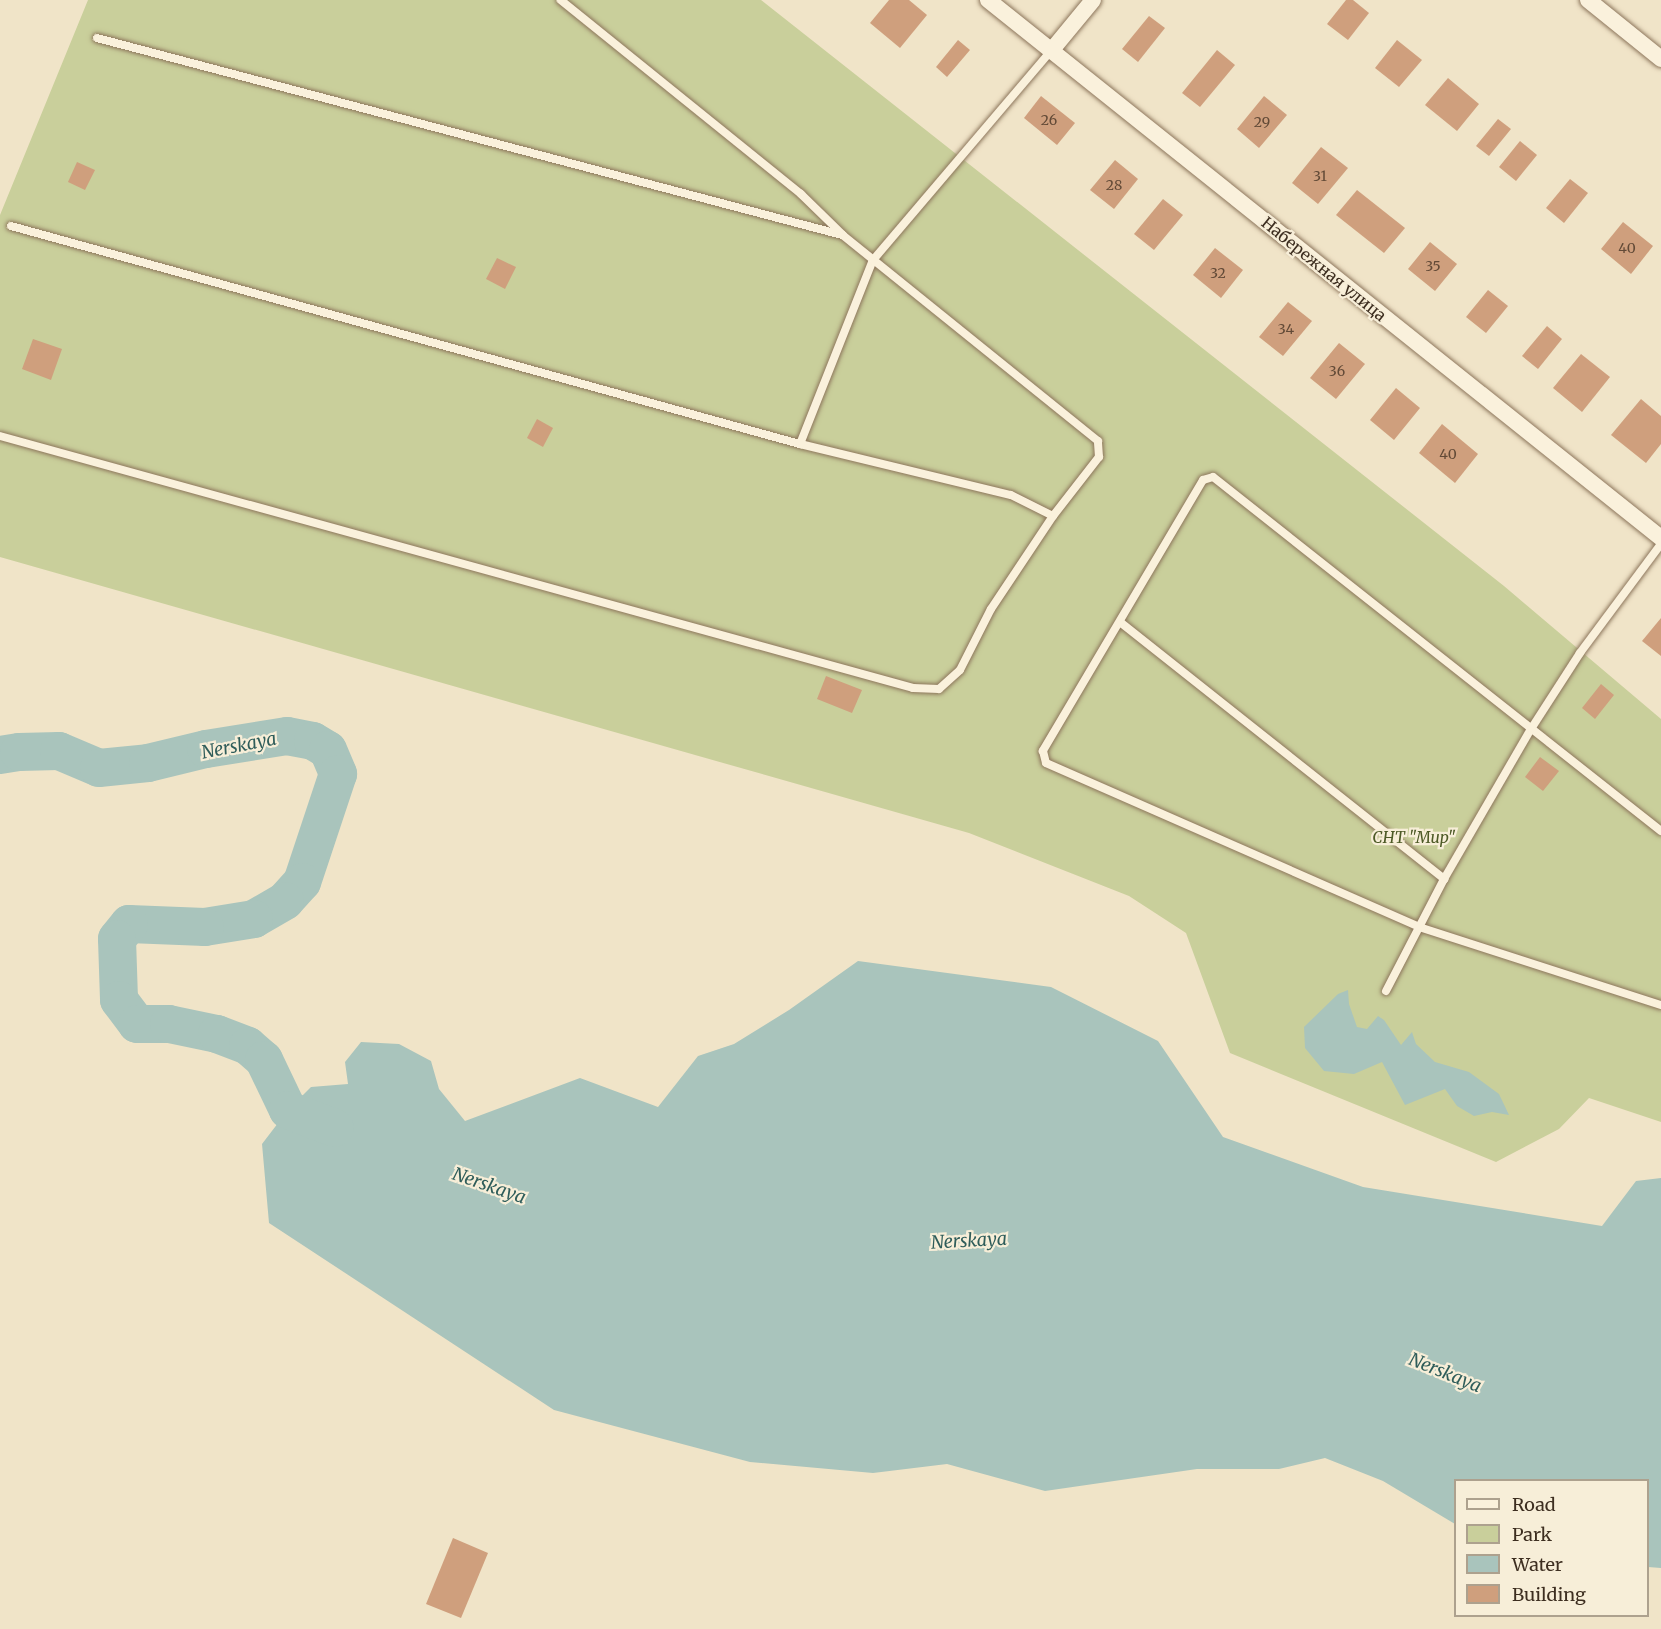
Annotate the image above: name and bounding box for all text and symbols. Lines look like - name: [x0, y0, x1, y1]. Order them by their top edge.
- house number: 26: [1041, 112, 1057, 128]
- house number: 29: [1254, 114, 1270, 130]
- house number: 31: [1313, 168, 1327, 184]
- house number: 28: [1106, 177, 1122, 193]
- street label: Набережная улица: [1258, 213, 1390, 325]
- house number: 40: [1618, 240, 1636, 256]
- house number: 35: [1425, 258, 1441, 274]
- house number: 32: [1210, 265, 1226, 281]
- house number: 34: [1278, 321, 1294, 337]
- house number: 36: [1329, 363, 1345, 379]
- house number: 40: [1439, 446, 1457, 462]
- water label: Nerskaya: [200, 728, 278, 764]
- park label: СНТ "Мир": [1372, 827, 1456, 847]
- water label: Nerskaya: [449, 1163, 529, 1209]
- water label: Nerskaya: [930, 1228, 1008, 1254]
- water label: Nerskaya: [1406, 1349, 1484, 1397]
- legend: [1454, 1479, 1649, 1617]
- text: Road: [1512, 1493, 1556, 1516]
- text: Park: [1512, 1523, 1552, 1546]
- text: Water: [1512, 1553, 1563, 1576]
- text: Building: [1512, 1583, 1586, 1606]

